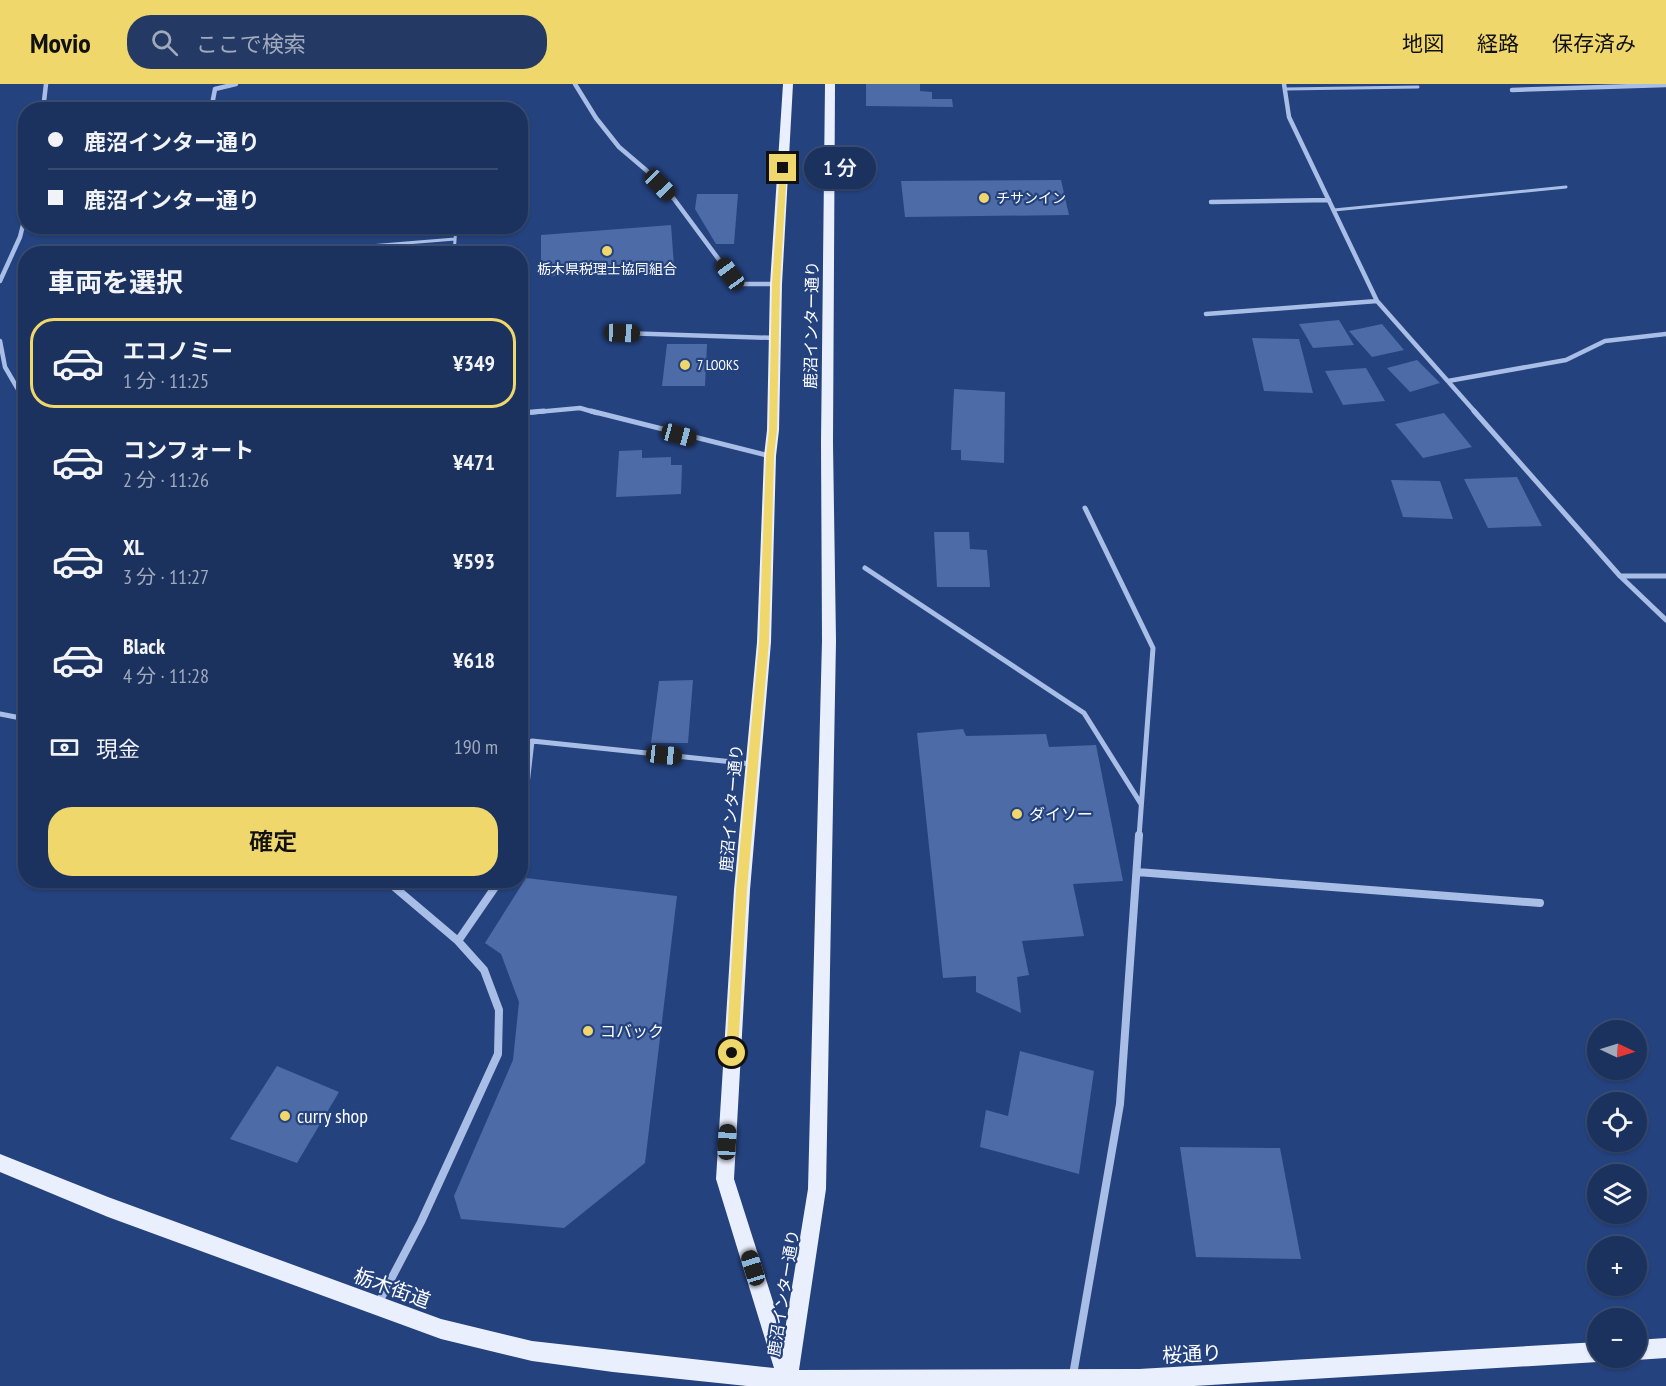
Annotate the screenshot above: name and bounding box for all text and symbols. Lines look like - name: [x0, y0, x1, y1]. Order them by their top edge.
- search box: [127, 15, 547, 69]
- text: Movio: [30, 24, 91, 61]
- icon: search: [148, 26, 181, 59]
- text: ここで検索: [196, 30, 306, 58]
- text: 地図: [1402, 30, 1444, 57]
- text: 経路: [1477, 30, 1519, 57]
- text: 保存済み: [1552, 30, 1636, 57]
- text: 鹿沼インター通り: [84, 128, 260, 156]
- callout: 1 分: [804, 147, 876, 189]
- route end: [769, 154, 796, 181]
- text: 1 分: [823, 155, 857, 181]
- car: [641, 166, 679, 204]
- text: 鹿沼インター通り: [84, 186, 260, 214]
- place label: チサンイン: [996, 189, 1066, 207]
- marker: チサンイン: [977, 191, 991, 205]
- marker: 栃木県税理士協同組合: [600, 244, 614, 258]
- car: [712, 254, 748, 294]
- place label: 栃木県税理士協同組合: [537, 260, 677, 278]
- street label: 鹿沼インター通り: [800, 261, 822, 389]
- text: 車両を選択: [48, 265, 183, 299]
- car: [604, 323, 640, 343]
- icon: car: [51, 336, 105, 390]
- text: エコノミー: [123, 337, 233, 365]
- text: ¥349: [453, 349, 495, 377]
- place label: 7 LOOKS: [697, 356, 739, 374]
- marker: 7 LOOKS: [678, 358, 692, 372]
- text: 1 分 · 11:25: [123, 368, 209, 394]
- car: [659, 422, 699, 448]
- icon: car: [51, 435, 105, 489]
- text: コンフォート: [123, 436, 254, 464]
- text: ¥471: [453, 448, 495, 476]
- text: 2 分 · 11:26: [123, 467, 209, 493]
- text: XL: [123, 533, 144, 561]
- icon: car: [51, 534, 105, 588]
- text: ¥593: [453, 547, 495, 575]
- text: 3 分 · 11:27: [123, 564, 209, 590]
- text: Black: [123, 632, 165, 660]
- icon: car: [51, 633, 105, 687]
- text: ¥618: [453, 646, 495, 674]
- text: 4 分 · 11:28: [123, 663, 209, 689]
- icon: cash: [48, 731, 81, 764]
- text: 190 m: [454, 734, 498, 760]
- text: 現金: [96, 735, 140, 763]
- street label: 鹿沼インター通り: [715, 743, 747, 873]
- car: [645, 744, 683, 766]
- place label: ダイソー: [1029, 804, 1093, 824]
- button: 確定: [48, 807, 498, 876]
- marker: ダイソー: [1010, 807, 1024, 821]
- north arrow: [1587, 1020, 1647, 1080]
- map controls: [1587, 1020, 1647, 1368]
- place label: コバック: [600, 1021, 664, 1041]
- marker: コバック: [581, 1024, 595, 1038]
- route start: [718, 1039, 745, 1066]
- button: locate: [1587, 1092, 1647, 1152]
- place label: curry shop: [297, 1103, 368, 1129]
- marker: curry shop: [278, 1109, 292, 1123]
- car: [717, 1124, 737, 1160]
- button: layers: [1587, 1164, 1647, 1224]
- street label: 鹿沼インター通り: [763, 1228, 803, 1358]
- button: +: [1587, 1236, 1647, 1296]
- car: [739, 1248, 767, 1288]
- street label: 栃木街道: [350, 1262, 434, 1314]
- button: −: [1587, 1308, 1647, 1368]
- street label: 桜通り: [1161, 1339, 1223, 1369]

